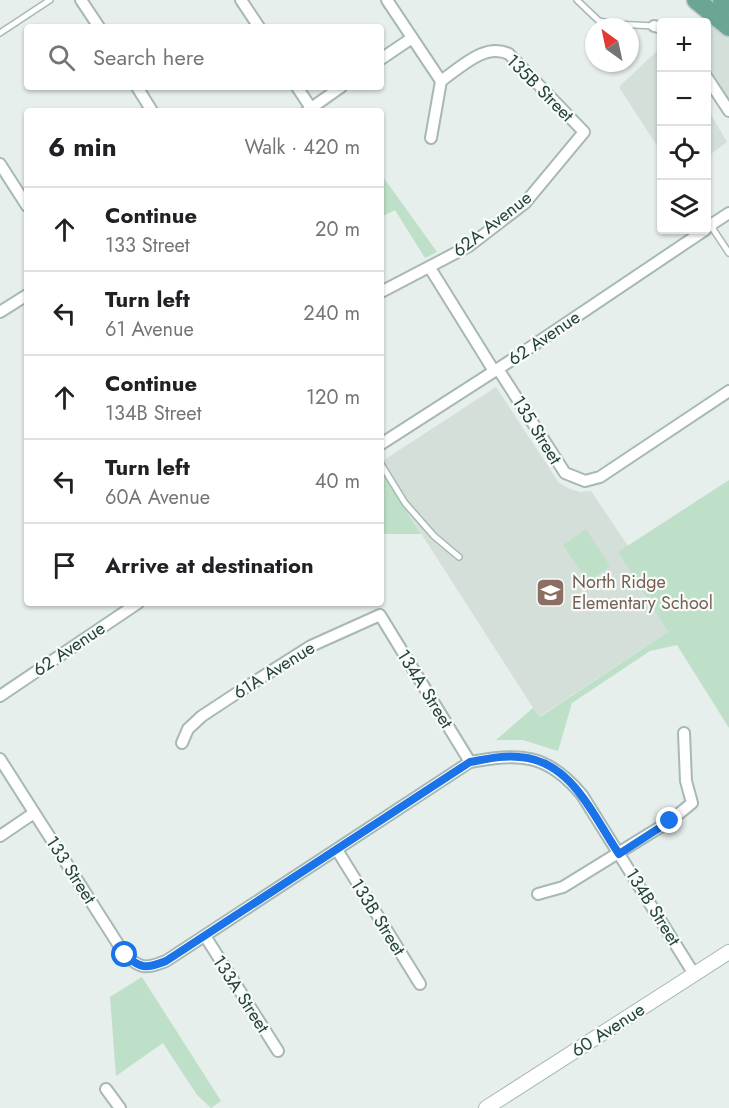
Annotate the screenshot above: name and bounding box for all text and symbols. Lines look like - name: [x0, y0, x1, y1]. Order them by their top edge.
- north arrow: [585, 18, 639, 72]
- map controls: [657, 18, 711, 234]
- button: +: [657, 18, 711, 72]
- search box: [24, 24, 384, 90]
- icon: search: [45, 41, 78, 74]
- text: Search here: [93, 41, 204, 73]
- street label: 135B Street: [500, 48, 580, 128]
- button: −: [657, 72, 711, 126]
- button: locate: [657, 126, 711, 180]
- text: 6 min: [48, 128, 117, 166]
- text: Walk · 420 m: [245, 133, 360, 162]
- button: layers: [657, 180, 711, 234]
- street label: 62A Avenue: [447, 185, 537, 263]
- text: Continue: [105, 199, 197, 231]
- icon: ahead: [48, 213, 81, 246]
- text: 20 m: [315, 215, 360, 244]
- text: 133 Street: [105, 231, 190, 260]
- text: Turn left: [105, 283, 190, 315]
- icon: left: [48, 297, 81, 330]
- text: 240 m: [303, 299, 360, 328]
- street label: 62 Avenue: [503, 304, 585, 372]
- text: 61 Avenue: [105, 315, 194, 344]
- text: Continue: [105, 367, 197, 399]
- icon: ahead: [48, 381, 81, 414]
- text: 120 m: [306, 383, 360, 412]
- street label: 135 Street: [506, 391, 569, 470]
- text: 134B Street: [105, 399, 201, 428]
- text: Turn left: [105, 451, 190, 483]
- icon: left: [48, 465, 81, 498]
- text: 40 m: [315, 467, 360, 496]
- text: 60A Avenue: [105, 483, 210, 512]
- icon: arrive: [48, 549, 81, 582]
- text: Arrive at destination: [105, 549, 314, 581]
- place label: North Ridge Elementary School: [572, 569, 713, 616]
- school or university icon: North Ridge Elementary School: [535, 576, 567, 608]
- street label: 62 Avenue: [28, 615, 110, 683]
- street label: 61A Avenue: [228, 635, 320, 705]
- street label: 134A Street: [390, 645, 460, 734]
- route end: [656, 807, 682, 833]
- street label: 133 Street: [39, 831, 103, 910]
- street label: 134B Street: [619, 863, 687, 951]
- street label: 133B Street: [344, 874, 412, 961]
- route start: [111, 941, 137, 967]
- street label: 133A Street: [206, 950, 276, 1038]
- street label: 60 Avenue: [566, 997, 650, 1063]

